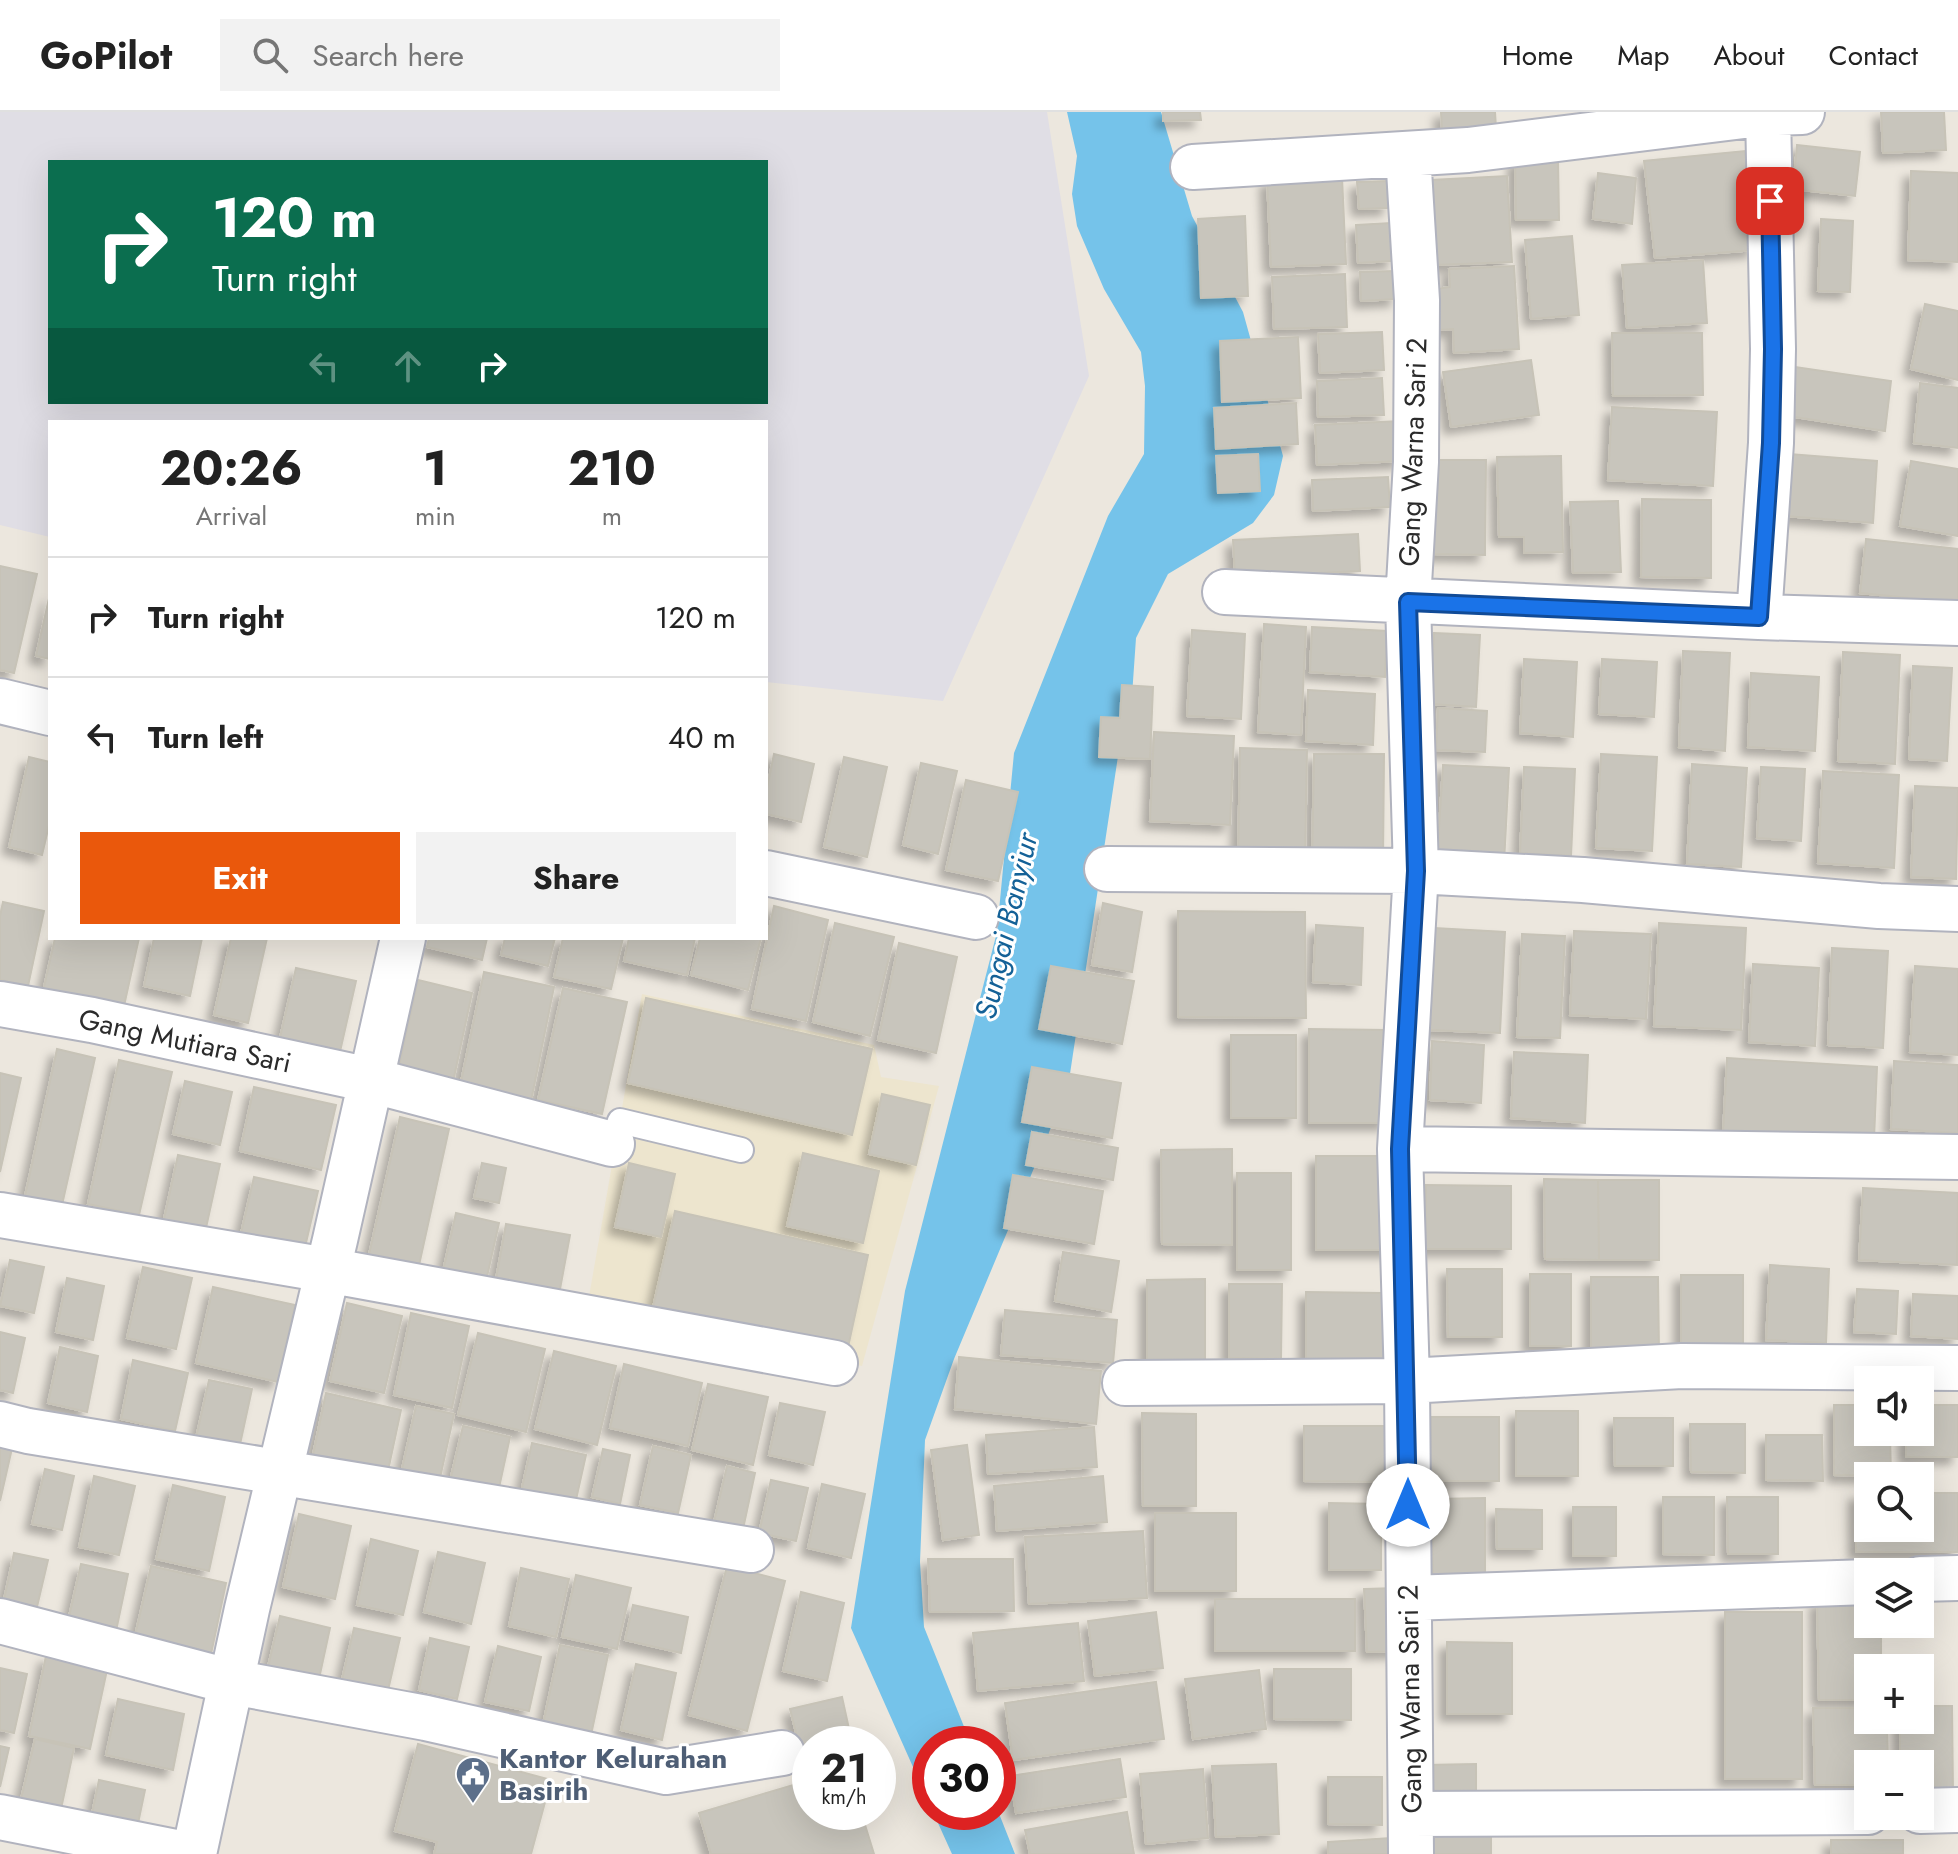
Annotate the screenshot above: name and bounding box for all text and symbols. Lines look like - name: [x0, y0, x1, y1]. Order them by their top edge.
- search box: [220, 19, 780, 91]
- text: GoPilot: [40, 28, 172, 83]
- icon: search: [248, 33, 292, 77]
- text: Search here: [312, 34, 464, 77]
- text: Home: [1502, 35, 1573, 76]
- text: Map: [1617, 35, 1669, 76]
- text: About: [1713, 35, 1785, 76]
- text: Contact: [1829, 35, 1918, 76]
- pin: [1736, 167, 1804, 235]
- text: 120 m: [212, 177, 377, 258]
- icon: arrive: [1748, 179, 1792, 223]
- icon: right: [80, 192, 184, 296]
- text: Turn right: [212, 252, 357, 304]
- street label: Gang Warna Sari 2: [1389, 337, 1437, 567]
- icon: left: [302, 344, 346, 388]
- icon: ahead: [386, 344, 430, 388]
- icon: right: [470, 344, 514, 388]
- text: 20:26: [160, 434, 303, 503]
- text: 1: [423, 434, 448, 503]
- text: 210: [568, 434, 656, 503]
- text: Arrival: [196, 497, 267, 535]
- text: min: [415, 497, 456, 535]
- text: m: [602, 497, 622, 535]
- icon: right: [80, 595, 124, 639]
- text: Turn right: [148, 596, 284, 639]
- text: 120 m: [655, 596, 736, 639]
- icon: left: [80, 715, 124, 759]
- text: Turn left: [148, 716, 263, 759]
- text: 40 m: [668, 716, 736, 759]
- water label: Sungai Banyiur: [964, 827, 1049, 1023]
- button: Exit: [80, 832, 400, 924]
- button: Share: [416, 832, 736, 924]
- street label: Gang Mutiara Sari: [75, 998, 295, 1084]
- map controls: [1854, 1366, 1934, 1830]
- button: sound: [1854, 1366, 1934, 1446]
- button: search: [1854, 1462, 1934, 1542]
- position arrow: [1366, 1463, 1450, 1547]
- button: layers: [1854, 1558, 1934, 1638]
- street label: Gang Warna Sari 2: [1388, 1584, 1432, 1814]
- button: +: [1854, 1654, 1934, 1734]
- speed limit sign: 30: [912, 1726, 1016, 1830]
- place label: Kantor Kelurahan Basirih: [499, 1738, 727, 1811]
- text: 21: [821, 1739, 867, 1797]
- button: −: [1854, 1750, 1934, 1830]
- public building icon: Kantor Kelurahan Basirih: [454, 1755, 492, 1805]
- text: km/h: [821, 1783, 867, 1812]

